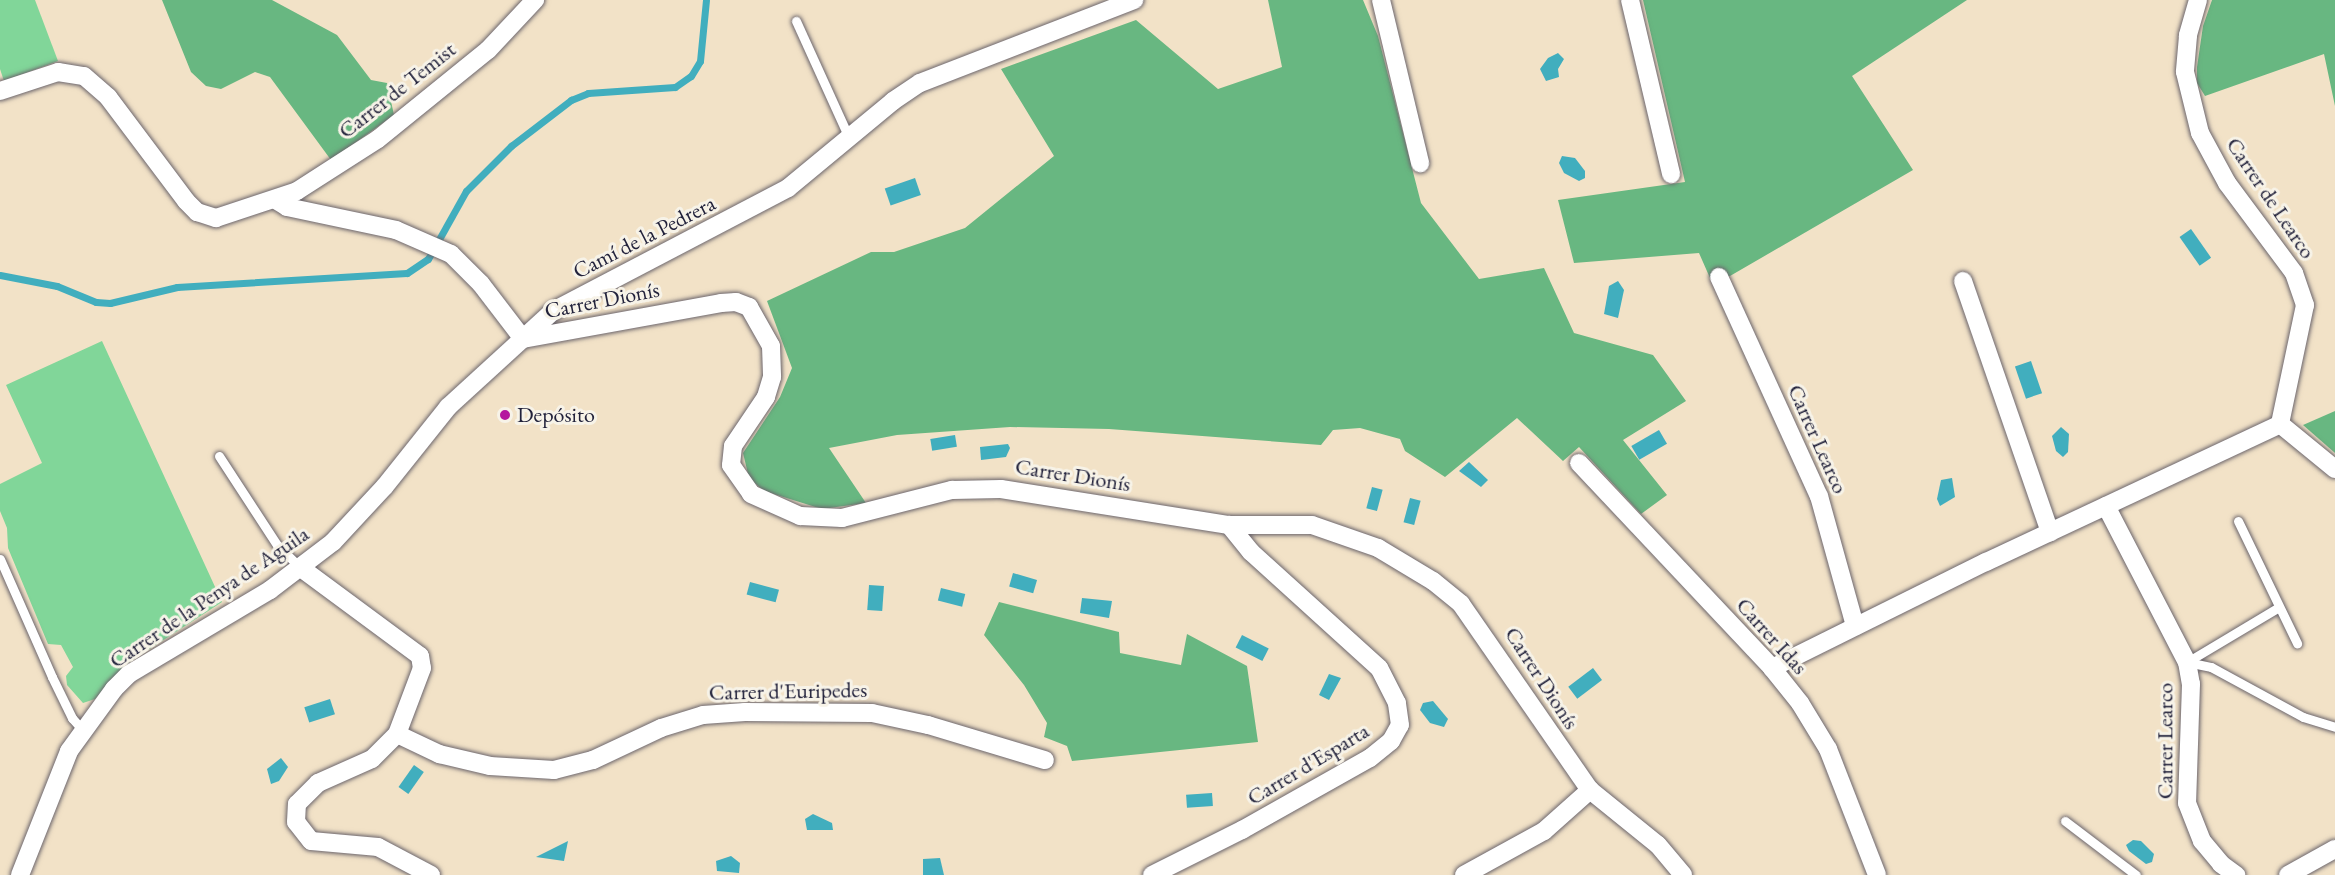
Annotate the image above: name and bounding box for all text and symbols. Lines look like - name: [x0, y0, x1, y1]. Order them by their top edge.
- street label: Carrer de Temist: [333, 36, 461, 144]
- street label: Carrer de Learco: [2221, 132, 2321, 264]
- street label: Camí de la Pedrera: [568, 190, 720, 284]
- street label: Carrer Dionís: [542, 276, 662, 324]
- street label: Carrer Learco: [1782, 380, 1854, 498]
- place label: Depósito: [517, 402, 595, 428]
- marker: Depósito: [498, 408, 512, 422]
- street label: Carrer Dionís: [1013, 453, 1133, 497]
- street label: Carrer de la Penya de Aguila: [104, 520, 314, 674]
- street label: Carrer Idas: [1731, 592, 1813, 680]
- street label: Carrer Dionís: [1499, 622, 1585, 734]
- street label: Carrer d'Euripedes: [709, 676, 867, 706]
- street label: Carrer Learco: [2152, 683, 2178, 799]
- street label: Carrer d'Esparta: [1242, 717, 1374, 811]

